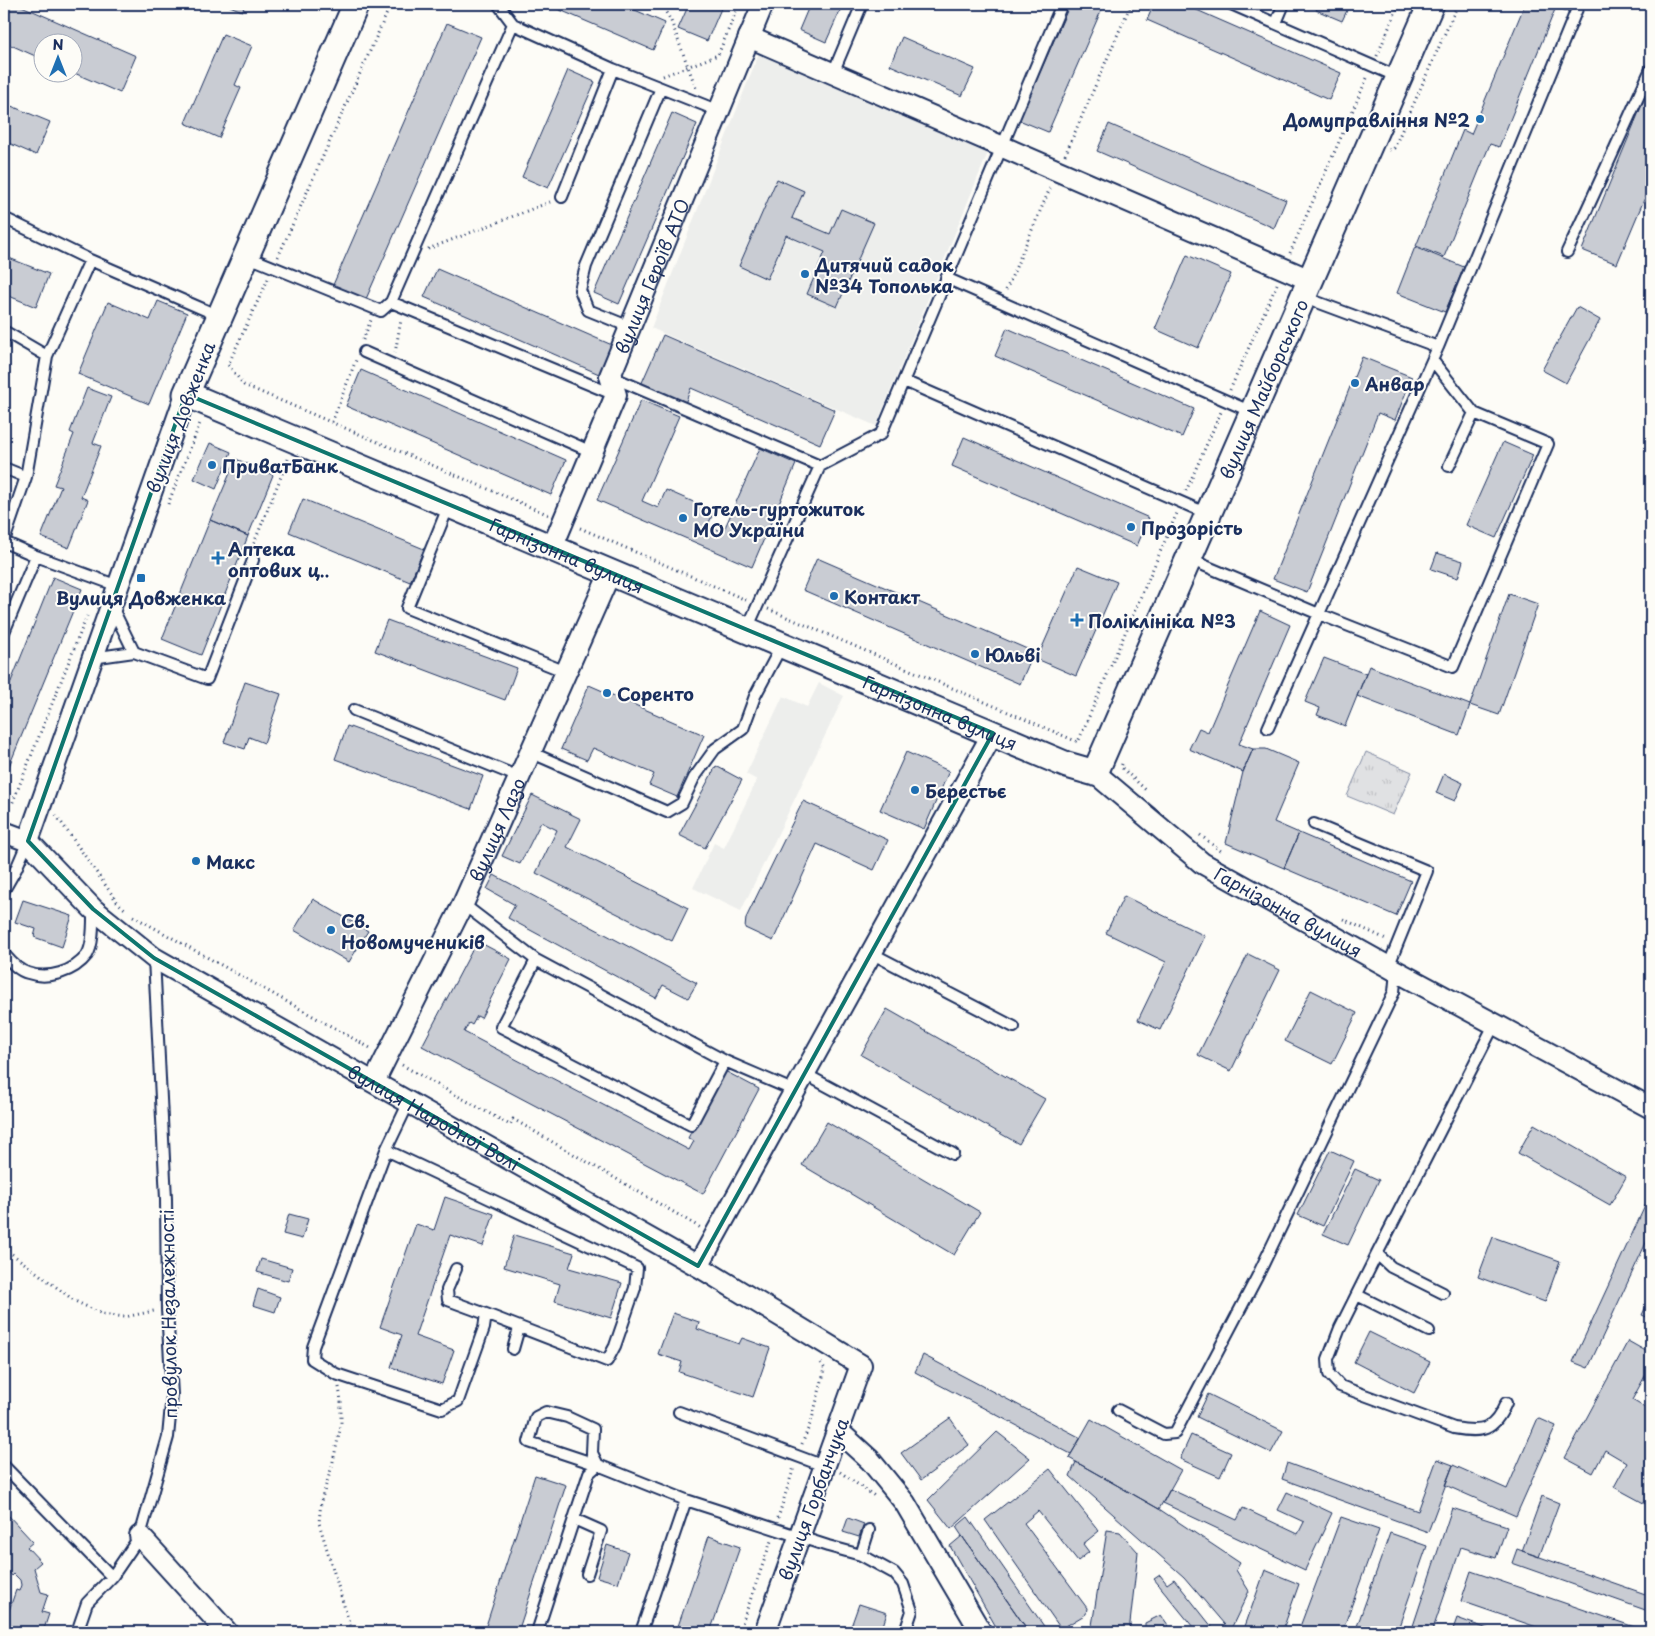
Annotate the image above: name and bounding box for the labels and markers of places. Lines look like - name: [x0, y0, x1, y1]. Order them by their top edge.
- place label: Домуправління №2: [1283, 106, 1470, 133]
- marker: Домуправління №2: [1474, 113, 1486, 125]
- place label: Дитячий садок №34 Тополька: [814, 251, 954, 299]
- marker: Дитячий садок №34 Тополька: [799, 268, 811, 280]
- place label: Анвар: [1364, 370, 1425, 397]
- marker: Анвар: [1349, 377, 1361, 389]
- place label: ПриватБанк: [222, 452, 339, 479]
- marker: ПриватБанк: [206, 459, 218, 471]
- place label: Готель-гуртожиток МО України: [693, 495, 865, 543]
- marker: Готель-гуртожиток МО України: [677, 512, 689, 524]
- place label: Прозорість: [1141, 514, 1243, 541]
- marker: Прозорість: [1125, 521, 1137, 533]
- place label: Аптека оптових ц‥: [228, 535, 329, 583]
- marker: Аптека оптових ц‥: [212, 552, 224, 564]
- marker: Вулиця Довженка: [135, 572, 147, 584]
- place label: Контакт: [844, 583, 921, 610]
- place label: Вулиця Довженка: [56, 584, 226, 611]
- marker: Контакт: [828, 590, 840, 602]
- place label: Поліклініка №3: [1088, 607, 1236, 634]
- marker: Поліклініка №3: [1070, 613, 1084, 627]
- place label: Юльві: [985, 641, 1041, 668]
- marker: Юльві: [969, 648, 981, 660]
- place label: Соренто: [617, 680, 694, 707]
- marker: Соренто: [601, 687, 613, 699]
- place label: Берестьє: [925, 777, 1007, 804]
- marker: Берестьє: [909, 784, 921, 796]
- place label: Макс: [206, 848, 255, 875]
- marker: Макс: [190, 855, 202, 867]
- place label: Св. Новомучеників: [341, 907, 485, 955]
- marker: Св. Новомучеників: [325, 924, 337, 936]

